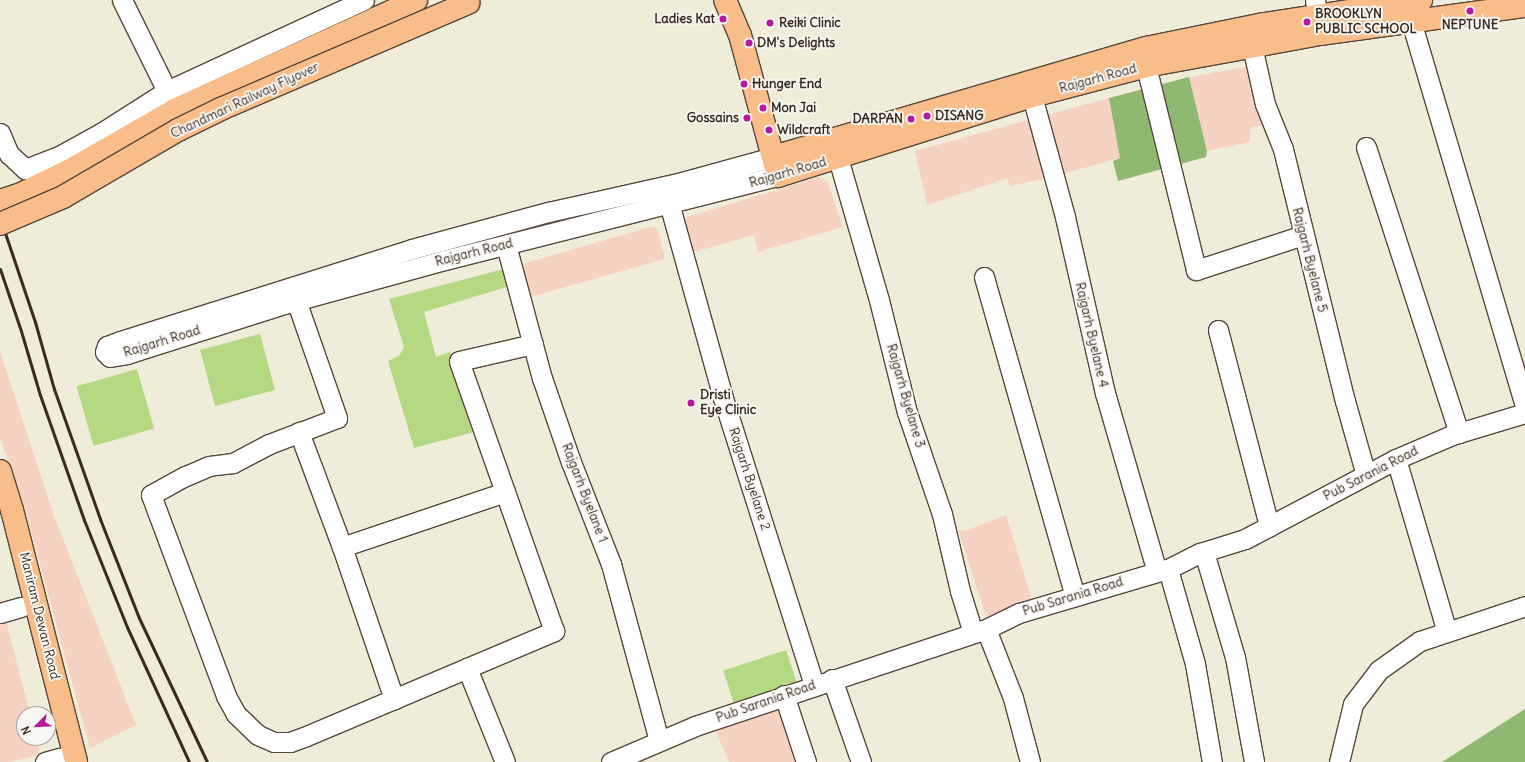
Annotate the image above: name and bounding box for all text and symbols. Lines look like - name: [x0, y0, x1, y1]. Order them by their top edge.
- marker: NEPTUNE: [1465, 6, 1475, 16]
- place label: BROOKLYN PUBLIC SCHOOL: [1315, 7, 1417, 38]
- place label: Ladies Kat: [654, 11, 715, 27]
- marker: Ladies Kat: [718, 14, 728, 24]
- place label: Reiki Clinic: [779, 15, 841, 31]
- marker: Reiki Clinic: [764, 17, 776, 29]
- marker: BROOKLYN PUBLIC SCHOOL: [1302, 17, 1312, 27]
- place label: NEPTUNE: [1442, 17, 1498, 33]
- place label: DM's Delights: [757, 35, 835, 51]
- marker: DM's Delights: [744, 38, 754, 48]
- street label: Chandmari Railway Flyover: [168, 60, 322, 142]
- street label: Rajgarh Road: [1058, 61, 1138, 97]
- place label: Hunger End: [752, 76, 822, 92]
- marker: Hunger End: [739, 79, 749, 89]
- place label: Mon Jai: [771, 100, 816, 116]
- marker: Mon Jai: [758, 103, 768, 113]
- place label: DISANG: [935, 108, 984, 124]
- place label: Gossains: [687, 110, 739, 126]
- place label: DARPAN: [852, 111, 903, 127]
- marker: DISANG: [922, 111, 932, 121]
- marker: Gossains: [742, 113, 752, 123]
- marker: DARPAN: [906, 114, 916, 124]
- place label: Wildcraft: [777, 122, 830, 138]
- marker: Wildcraft: [764, 125, 774, 135]
- street label: Rajgarh Road: [748, 155, 828, 191]
- street label: Rajgarh Byelane 5: [1288, 206, 1330, 314]
- street label: Rajgarh Road: [434, 236, 514, 270]
- street label: Rajgarh Byelane 4: [1071, 281, 1111, 389]
- street label: Rajgarh Road: [122, 323, 202, 361]
- street label: Rajgarh Byelane 3: [883, 342, 927, 450]
- place label: Dristi Eye Clinic: [700, 388, 756, 419]
- marker: Dristi Eye Clinic: [685, 397, 697, 409]
- street label: Rajgarh Byelane 2: [725, 426, 773, 532]
- street label: Rajgarh Byelane 1: [558, 441, 610, 545]
- street label: Pub Sarania Road: [1321, 443, 1421, 505]
- street label: Maniram Dewan Road: [16, 551, 62, 681]
- street label: Pub Sarania Road: [1021, 574, 1125, 620]
- street label: Pub Sarania Road: [714, 678, 818, 726]
- north arrow: [16, 706, 56, 746]
- text: N: [18, 724, 34, 737]

